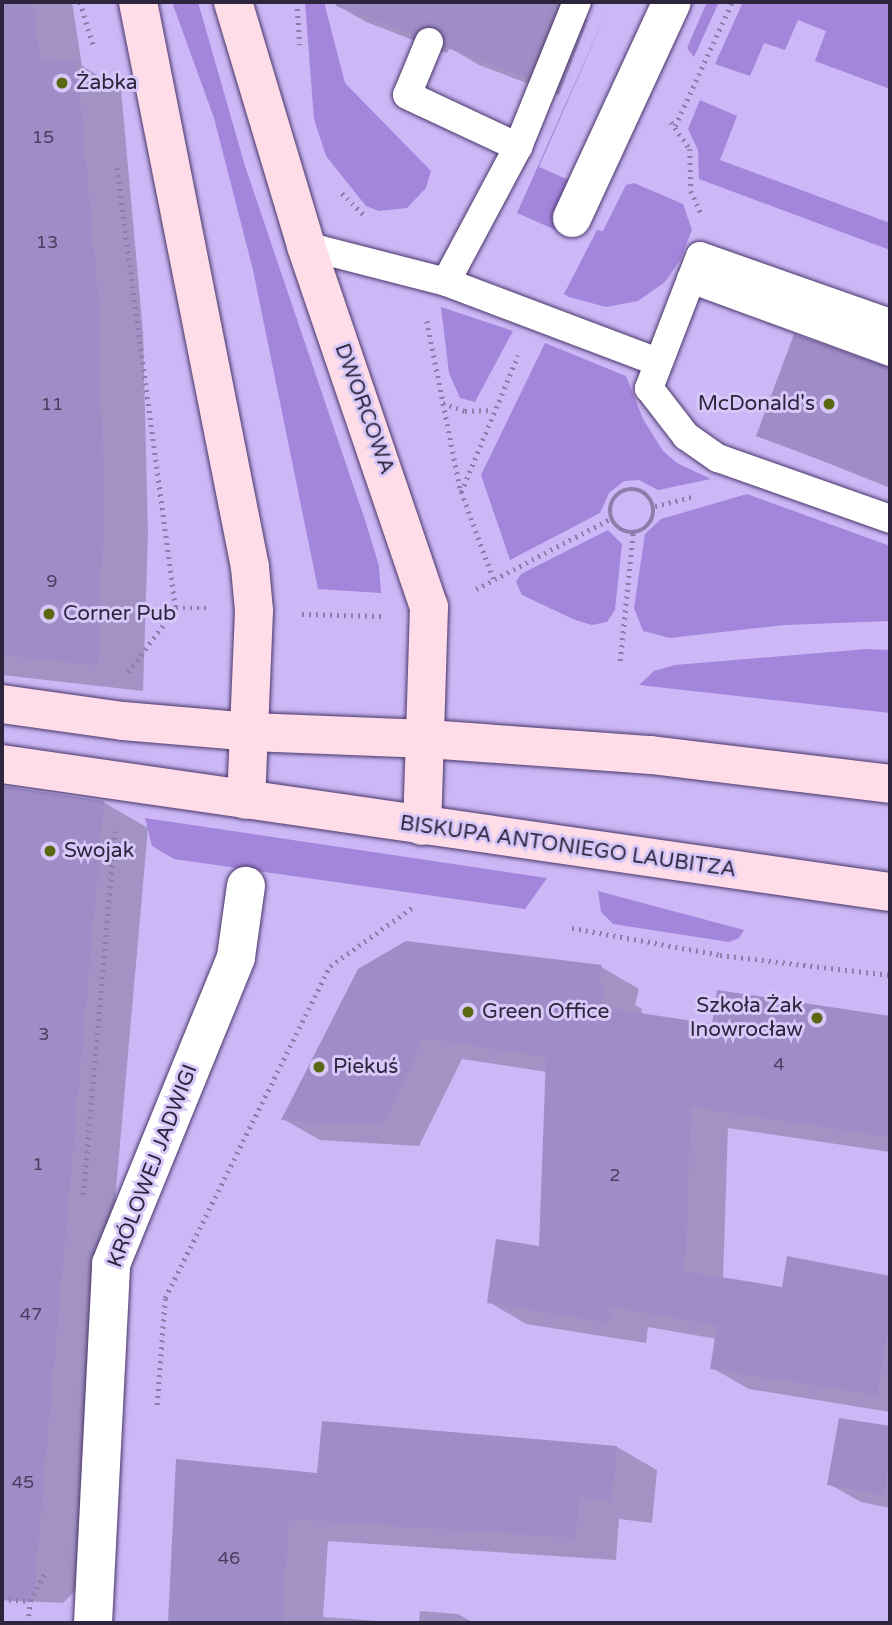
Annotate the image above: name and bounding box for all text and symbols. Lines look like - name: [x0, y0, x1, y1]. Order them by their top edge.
- place label: Żabka: [76, 70, 137, 96]
- marker: Żabka: [54, 75, 70, 91]
- house number: 15: [32, 126, 54, 148]
- house number: 13: [36, 231, 58, 253]
- street label: DWORCOWA: [329, 340, 399, 478]
- place label: McDonald's: [698, 391, 815, 417]
- house number: 11: [41, 393, 63, 415]
- marker: McDonald's: [821, 396, 837, 412]
- house number: 9: [46, 570, 58, 592]
- place label: Corner Pub: [63, 601, 176, 627]
- marker: Corner Pub: [41, 606, 57, 622]
- street label: BISKUPA ANTONIEGO LAUBITZA: [398, 811, 738, 883]
- place label: Swojak: [64, 838, 134, 864]
- marker: Swojak: [42, 843, 58, 859]
- place label: Szkoła Żak Inowrocław: [690, 993, 803, 1043]
- place label: Green Office: [482, 999, 609, 1025]
- marker: Green Office: [460, 1004, 476, 1020]
- marker: Szkoła Żak Inowrocław: [809, 1010, 825, 1026]
- house number: 3: [38, 1023, 50, 1045]
- house number: 4: [773, 1053, 785, 1075]
- place label: Piekuś: [333, 1054, 398, 1080]
- marker: Piekuś: [311, 1059, 327, 1075]
- street label: KRÓLOWEJ JADWIGI: [103, 1061, 203, 1271]
- house number: 1: [32, 1153, 44, 1175]
- house number: 2: [609, 1164, 621, 1186]
- house number: 47: [20, 1303, 42, 1325]
- house number: 45: [12, 1471, 34, 1493]
- house number: 46: [218, 1547, 240, 1569]

